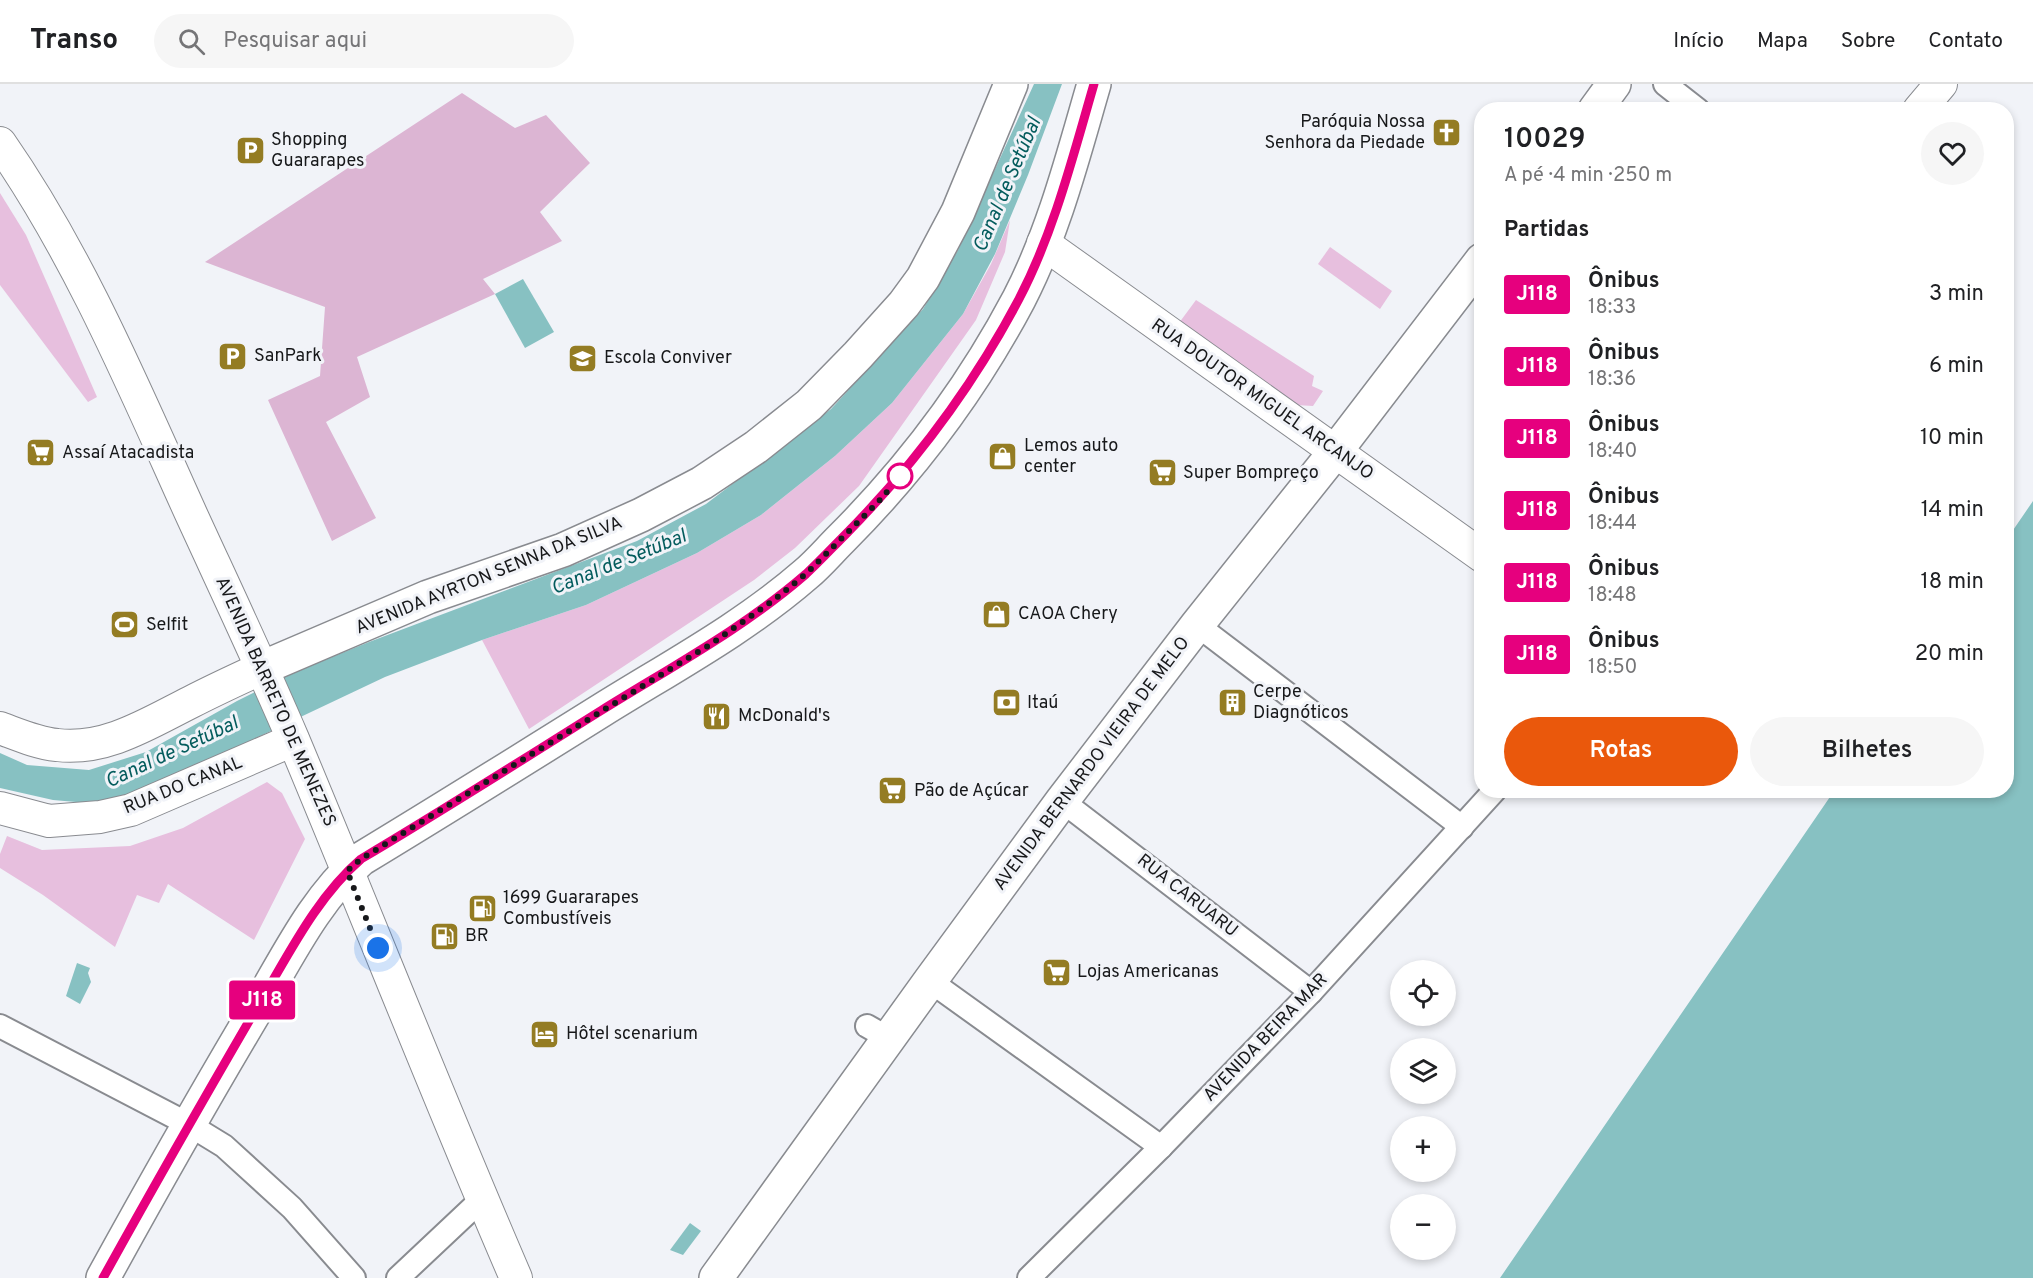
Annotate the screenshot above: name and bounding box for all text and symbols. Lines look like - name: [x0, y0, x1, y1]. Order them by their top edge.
- search box: [154, 14, 574, 68]
- text: Transo: [30, 23, 118, 59]
- icon: search: [175, 25, 208, 58]
- text: Pesquisar aqui: [223, 28, 367, 55]
- text: Início: [1673, 28, 1724, 55]
- text: Mapa: [1757, 28, 1808, 55]
- text: Sobre: [1841, 28, 1895, 55]
- text: Contato: [1928, 28, 2003, 55]
- place label: Paróquia Nossa Senhora da Piedade: [1264, 111, 1425, 155]
- water label: Canal de Setúbal: [968, 113, 1048, 256]
- church icon: Paróquia Nossa Senhora da Piedade: [1430, 116, 1462, 148]
- text: 10029: [1504, 122, 1586, 158]
- button: heart: [1921, 122, 1984, 185]
- place label: Shopping Guararapes: [271, 129, 364, 173]
- parking icon: Shopping Guararapes: [234, 134, 266, 166]
- text: A pé · 4 min · 250 m: [1504, 163, 1672, 189]
- text: Partidas: [1504, 217, 1589, 244]
- text: Ônibus: [1588, 268, 1660, 295]
- text: J118: [1516, 281, 1558, 308]
- text: 3 min: [1929, 281, 1984, 308]
- text: 18:33: [1588, 295, 1636, 321]
- street label: RUA DOUTOR MIGUEL ARCANJO: [1146, 314, 1378, 486]
- parking icon: SanPark: [217, 340, 249, 372]
- text: Ônibus: [1588, 340, 1660, 367]
- school or university icon: Escola Conviver: [567, 342, 599, 374]
- place label: SanPark: [254, 345, 322, 368]
- place label: Escola Conviver: [604, 347, 732, 370]
- text: J118: [1516, 353, 1558, 380]
- text: 6 min: [1929, 353, 1984, 380]
- text: 18:36: [1588, 367, 1636, 393]
- text: Ônibus: [1588, 412, 1660, 439]
- text: J118: [1516, 425, 1558, 452]
- text: 10 min: [1920, 425, 1984, 452]
- place label: Lemos auto center: [1024, 435, 1118, 479]
- supermarket icon: Assaí Atacadista: [25, 437, 57, 469]
- text: 18:40: [1588, 439, 1637, 465]
- shop icon: Lemos auto center: [987, 440, 1019, 472]
- place label: Assaí Atacadista: [62, 442, 194, 465]
- supermarket icon: Super Bompreço: [1146, 457, 1178, 489]
- place label: Super Bompreço: [1183, 462, 1319, 485]
- unlabelled marker: [887, 463, 913, 489]
- text: Ônibus: [1588, 484, 1660, 511]
- text: J118: [1516, 497, 1558, 524]
- text: 14 min: [1921, 497, 1984, 524]
- text: 18:44: [1588, 511, 1637, 537]
- street label: AVENIDA AYRTON SENNA DA SILVA: [352, 512, 626, 640]
- water label: Canal de Setúbal: [547, 524, 691, 602]
- text: Ônibus: [1588, 556, 1660, 583]
- text: J118: [1516, 569, 1558, 596]
- text: 18 min: [1921, 569, 1984, 596]
- street label: AVENIDA BARRETO DE MENEZES: [209, 573, 341, 831]
- text: 18:48: [1588, 583, 1637, 609]
- shop icon: CAOA Chery: [981, 598, 1013, 630]
- place label: CAOA Chery: [1018, 603, 1118, 626]
- sports icon: Selfit: [109, 609, 141, 641]
- place label: Selfit: [146, 614, 188, 637]
- text: Ônibus: [1588, 628, 1660, 655]
- street label: AVENIDA BERNARDO VIEIRA DE MELO: [989, 632, 1195, 896]
- text: J118: [1516, 641, 1558, 668]
- text: 20 min: [1915, 641, 1984, 668]
- text: 18:50: [1588, 655, 1637, 681]
- place label: Cerpe Diagnóticos: [1253, 681, 1349, 725]
- building icon: Cerpe Diagnóticos: [1216, 686, 1248, 718]
- bank icon: Itaú: [990, 687, 1022, 719]
- place label: Itaú: [1027, 692, 1058, 715]
- restaurant icon: McDonald's: [701, 700, 733, 732]
- place label: McDonald's: [738, 705, 830, 728]
- water label: Canal de Setúbal: [101, 710, 243, 795]
- button: Rotas: [1504, 717, 1738, 786]
- button: Bilhetes: [1750, 717, 1984, 786]
- street label: RUA DO CANAL: [120, 752, 246, 820]
- supermarket icon: Pão de Açúcar: [877, 775, 909, 807]
- place label: Pão de Açúcar: [914, 780, 1029, 803]
- street label: RUA CARUARU: [1132, 849, 1242, 943]
- place label: 1699 Guararapes Combustíveis: [503, 887, 639, 931]
- fuel station icon: 1699 Guararapes Combustíveis: [466, 892, 498, 924]
- fuel station icon: BR: [428, 920, 460, 952]
- place label: BR: [465, 925, 489, 948]
- your location: [363, 933, 393, 963]
- supermarket icon: Lojas Americanas: [1040, 956, 1072, 988]
- map controls: [1390, 960, 1456, 1260]
- button: locate: [1390, 960, 1456, 1026]
- place label: Lojas Americanas: [1077, 961, 1219, 984]
- street label: AVENIDA BEIRA MAR: [1199, 969, 1333, 1107]
- line badge: J118: [220, 980, 304, 1020]
- text: J118: [241, 987, 283, 1014]
- hotel icon: Hôtel scenarium: [529, 1018, 561, 1050]
- place label: Hôtel scenarium: [566, 1023, 698, 1046]
- button: layers: [1390, 1038, 1456, 1104]
- button: +: [1390, 1116, 1456, 1182]
- button: −: [1390, 1194, 1456, 1260]

